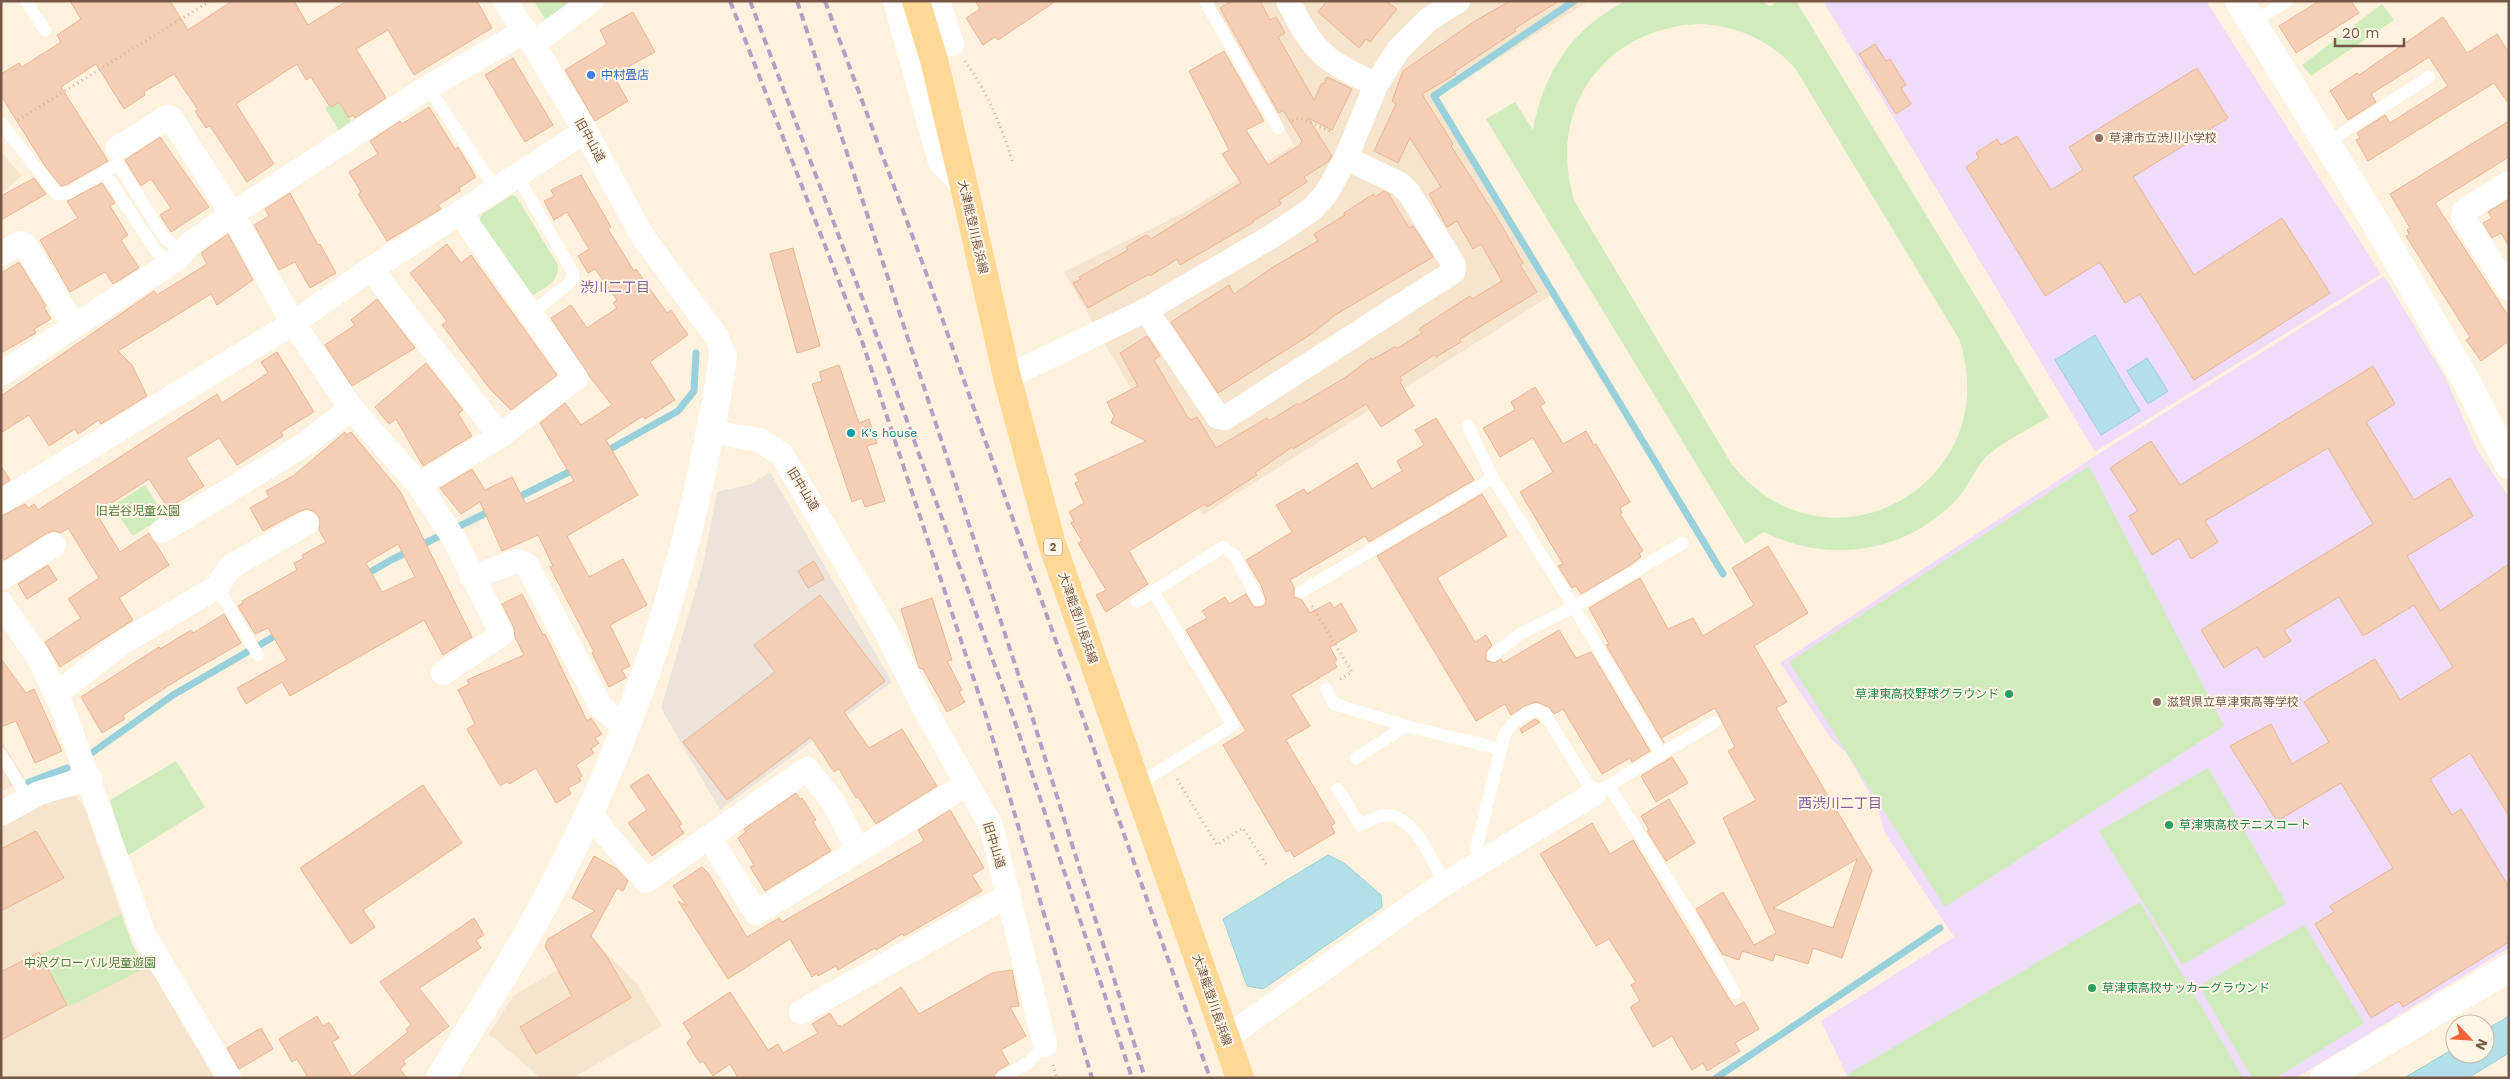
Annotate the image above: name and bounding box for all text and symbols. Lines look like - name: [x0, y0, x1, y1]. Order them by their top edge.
- scale bar: [2335, 15, 2404, 47]
- text: 20 m: [2342, 24, 2380, 42]
- place label: 中村畳店: [601, 68, 649, 82]
- marker: 中村畳店: [585, 69, 597, 81]
- street label: 旧中山道: [572, 116, 608, 164]
- place label: 草津市立渋川小学校: [2109, 131, 2217, 145]
- marker: 草津市立渋川小学校: [2093, 132, 2105, 144]
- street label: 大津能登川長浜線: [955, 179, 991, 275]
- district label: 渋川二丁目: [580, 279, 650, 295]
- place label: K's house: [861, 426, 917, 440]
- marker: K's house: [845, 427, 857, 439]
- street label: 旧中山道: [784, 465, 822, 513]
- park label: 旧岩谷児童公園: [96, 504, 180, 518]
- road number: 2: [1044, 538, 1062, 556]
- street label: 大津能登川長浜線: [1056, 570, 1100, 666]
- place label: 草津東高校野球グラウンド: [1855, 687, 1999, 701]
- marker: 草津東高校野球グラウンド: [2003, 688, 2015, 700]
- place label: 滋賀県立草津東高等学校: [2167, 695, 2299, 709]
- marker: 滋賀県立草津東高等学校: [2151, 696, 2163, 708]
- district label: 西渋川二丁目: [1798, 795, 1882, 811]
- place label: 草津東高校テニスコート: [2179, 818, 2311, 832]
- marker: 草津東高校テニスコート: [2163, 819, 2175, 831]
- street label: 旧中山道: [980, 820, 1008, 870]
- street label: 大津能登川長浜線: [1190, 952, 1234, 1048]
- park label: 中沢グローバル児童遊園: [24, 956, 156, 970]
- place label: 草津東高校サッカーグラウンド: [2102, 981, 2270, 995]
- marker: 草津東高校サッカーグラウンド: [2086, 982, 2098, 994]
- north arrow: [2445, 1014, 2495, 1064]
- text: N: [2472, 1036, 2491, 1053]

